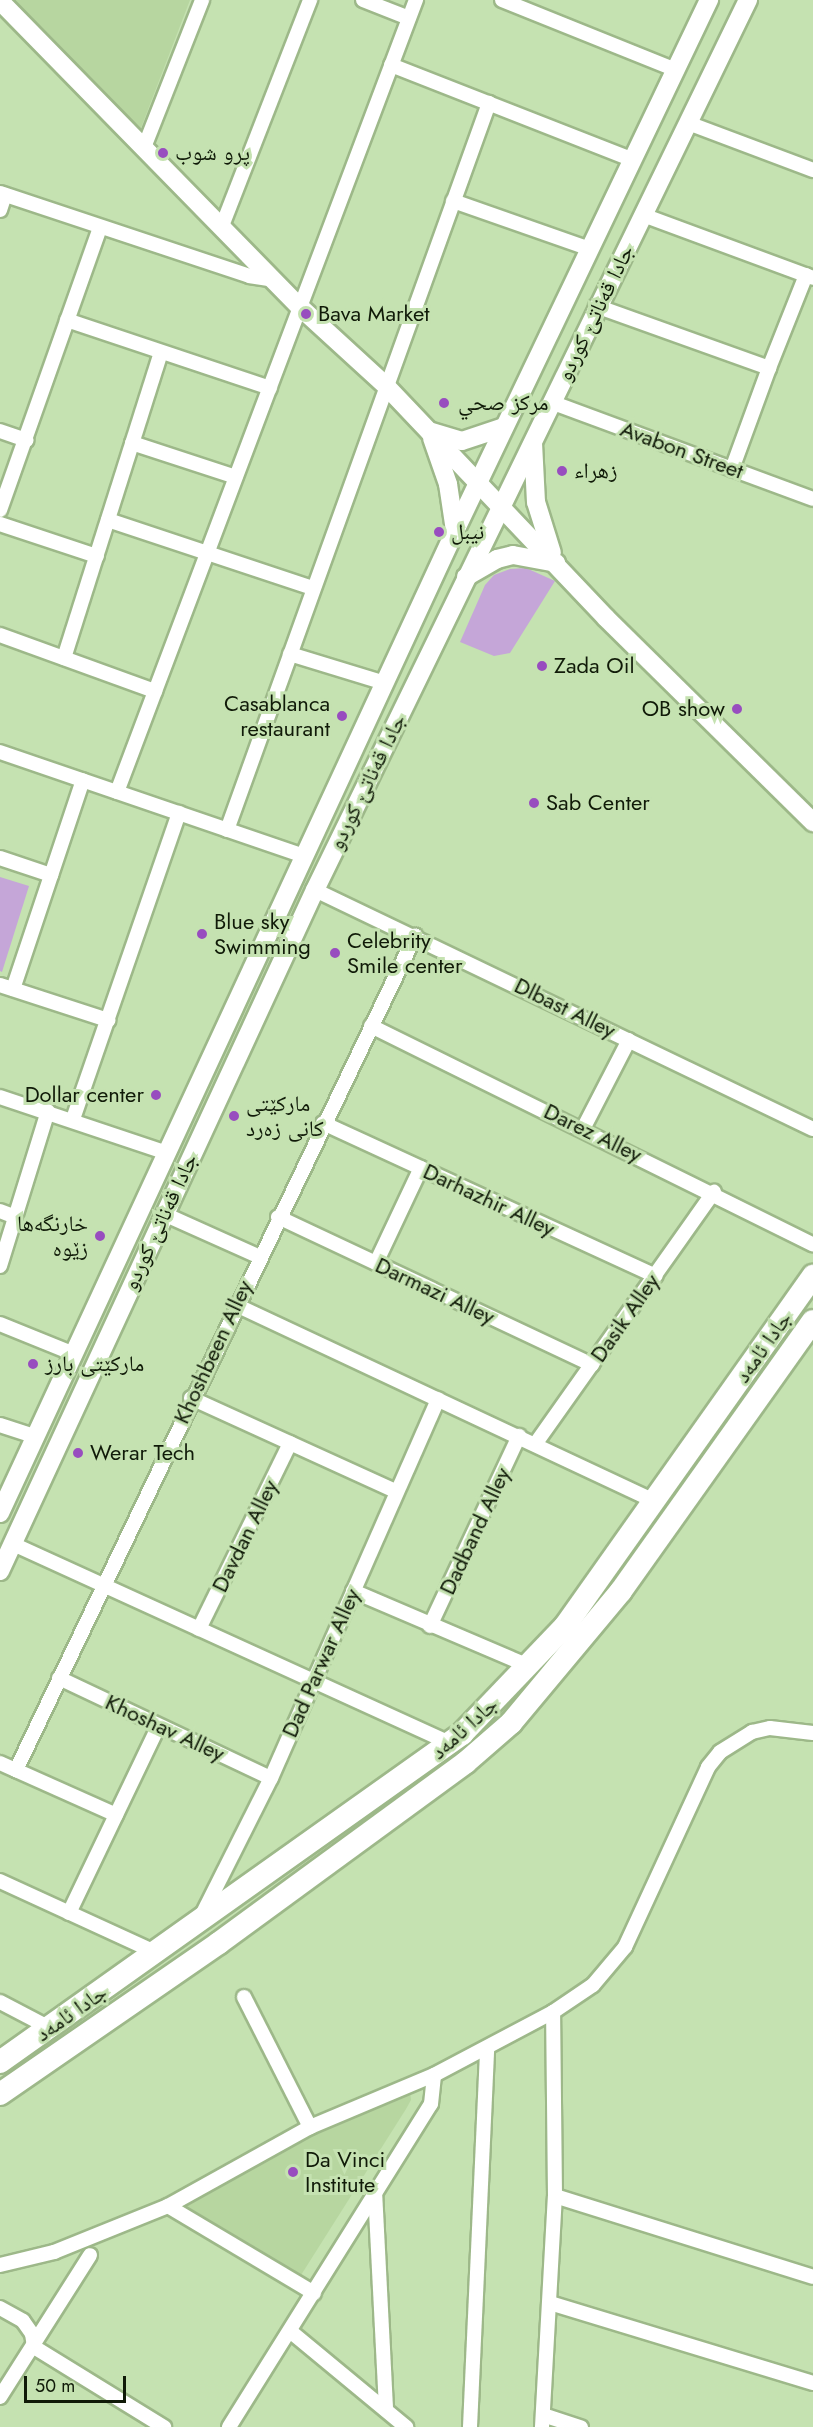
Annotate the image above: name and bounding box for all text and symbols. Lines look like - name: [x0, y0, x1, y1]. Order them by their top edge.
- place label: پرو شوب: [175, 140, 250, 166]
- marker: پرو شوب: [156, 146, 170, 160]
- street label: جادا قەناتێ کوردو: [551, 241, 639, 385]
- place label: Bava Market: [318, 301, 430, 327]
- marker: Bava Market: [299, 307, 313, 321]
- place label: مركز صحي: [458, 390, 549, 416]
- marker: مركز صحي: [435, 394, 453, 412]
- street label: Avabon Street: [617, 416, 747, 484]
- place label: زهراء: [574, 458, 617, 484]
- marker: زهراء: [555, 464, 569, 478]
- place label: نيبل: [451, 519, 484, 545]
- marker: نيبل: [432, 525, 446, 539]
- place label: Zada Oil: [554, 653, 634, 679]
- marker: Zada Oil: [535, 659, 549, 673]
- place label: Casablanca restaurant: [224, 690, 330, 742]
- place label: OB show: [642, 696, 725, 722]
- marker: OB show: [730, 702, 744, 716]
- marker: Casablanca restaurant: [335, 709, 349, 723]
- street label: جادا قەناتێ کوردو: [323, 710, 411, 854]
- place label: Sab Center: [546, 790, 650, 816]
- marker: Sab Center: [527, 796, 541, 810]
- place label: Blue sky Swimming: [214, 908, 311, 960]
- marker: Blue sky Swimming: [195, 927, 209, 941]
- place label: Celebrity Smile center: [347, 927, 462, 978]
- marker: Celebrity Smile center: [328, 946, 342, 960]
- street label: Dlbast Alley: [510, 972, 620, 1044]
- place label: Dollar center: [25, 1082, 144, 1108]
- marker: Dollar center: [149, 1088, 163, 1102]
- place label: مارکێتی کانی زەرد: [246, 1090, 324, 1142]
- street label: Darez Alley: [540, 1098, 646, 1168]
- marker: مارکێتی کانی زەرد: [227, 1109, 241, 1123]
- street label: جادا قەناتێ کوردو: [117, 1149, 203, 1295]
- street label: Darhazhir Alley: [419, 1158, 559, 1242]
- place label: خارنگەها زێوە: [17, 1210, 88, 1262]
- marker: خارنگەها زێوە: [93, 1229, 107, 1243]
- street label: Darmazi Alley: [371, 1252, 499, 1330]
- street label: Dasik Alley: [585, 1269, 665, 1367]
- street label: Khoshbeen Alley: [168, 1276, 258, 1428]
- street label: جادا ئامەد: [729, 1306, 797, 1388]
- place label: مارکێتی بارز: [45, 1351, 144, 1377]
- marker: مارکێتی بارز: [26, 1357, 40, 1371]
- place label: Werar Tech: [90, 1440, 195, 1466]
- marker: Werar Tech: [71, 1446, 85, 1460]
- street label: Dadband Alley: [434, 1463, 516, 1599]
- street label: Davdan Alley: [206, 1476, 284, 1596]
- street label: Dad Parwar Alley: [276, 1585, 366, 1741]
- street label: Khoshav Alley: [101, 1689, 229, 1767]
- street label: جادا ئامەد: [425, 1691, 503, 1765]
- street label: جادا ئامەد: [30, 1979, 112, 2047]
- place label: Da Vinci Institute: [305, 2146, 385, 2198]
- marker: Da Vinci Institute: [286, 2165, 300, 2179]
- scale bar: [27, 2364, 129, 2402]
- text: 50 m: [35, 2373, 75, 2399]

